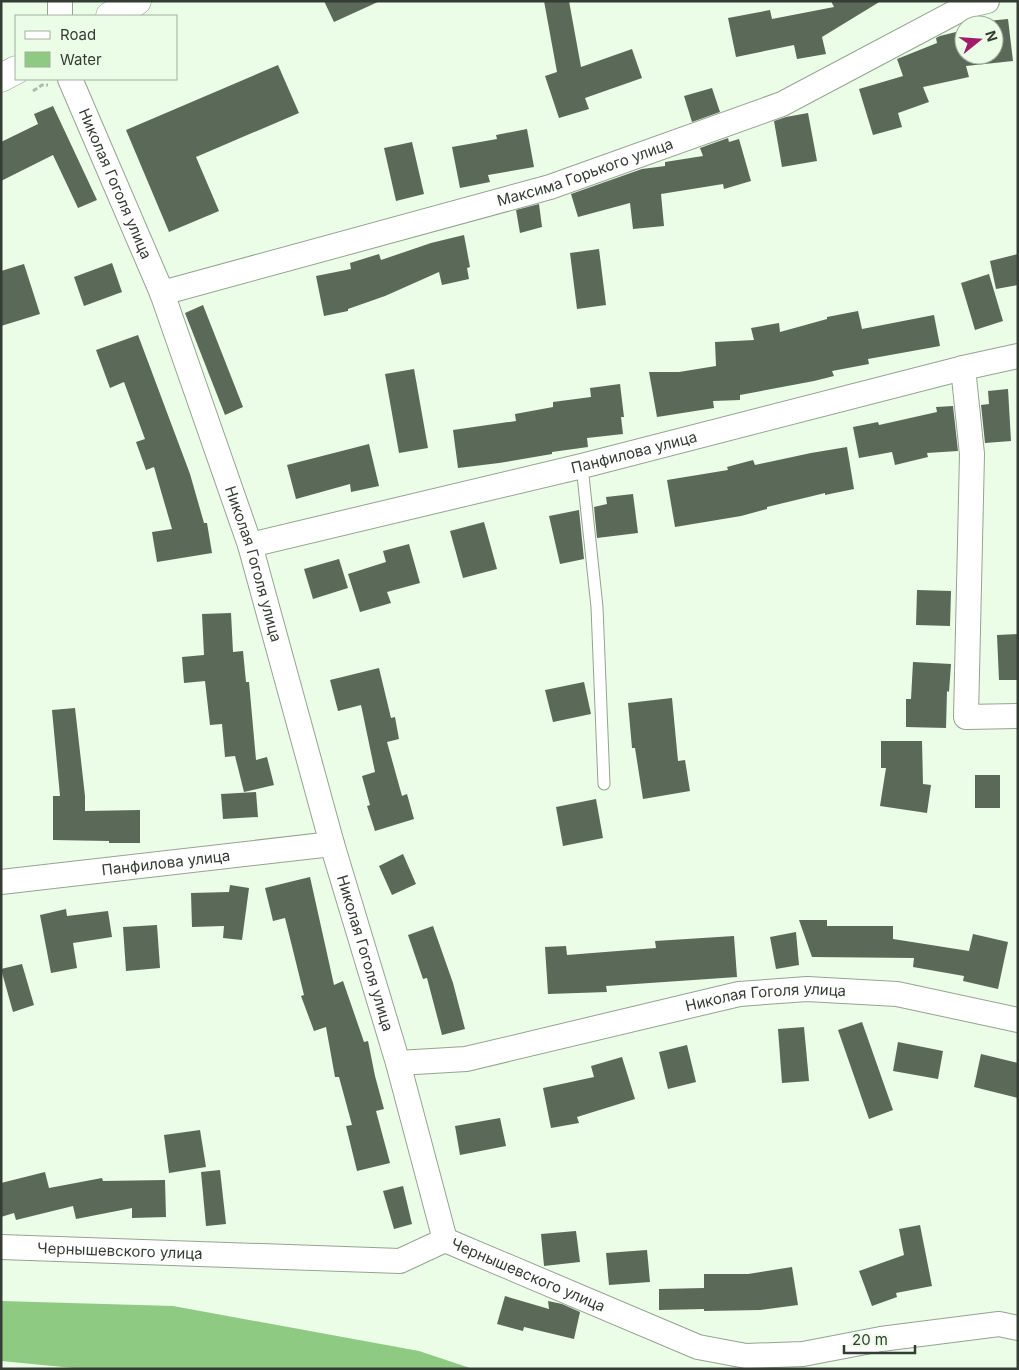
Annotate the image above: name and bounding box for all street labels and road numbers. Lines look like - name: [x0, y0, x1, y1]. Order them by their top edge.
- street label: Николая Гоголя улица: [75, 105, 156, 262]
- street label: Максима Горького улица: [495, 134, 675, 210]
- street label: Панфилова улица: [569, 427, 699, 477]
- street label: Николая Гоголя улица: [221, 483, 286, 644]
- street label: Панфилова улица: [101, 846, 231, 879]
- street label: Николая Гоголя улица: [333, 873, 398, 1033]
- street label: Николая Гоголя улица: [683, 979, 847, 1015]
- street label: Чернышевского улица: [448, 1234, 608, 1316]
- street label: Чернышевского улица: [37, 1238, 203, 1263]

